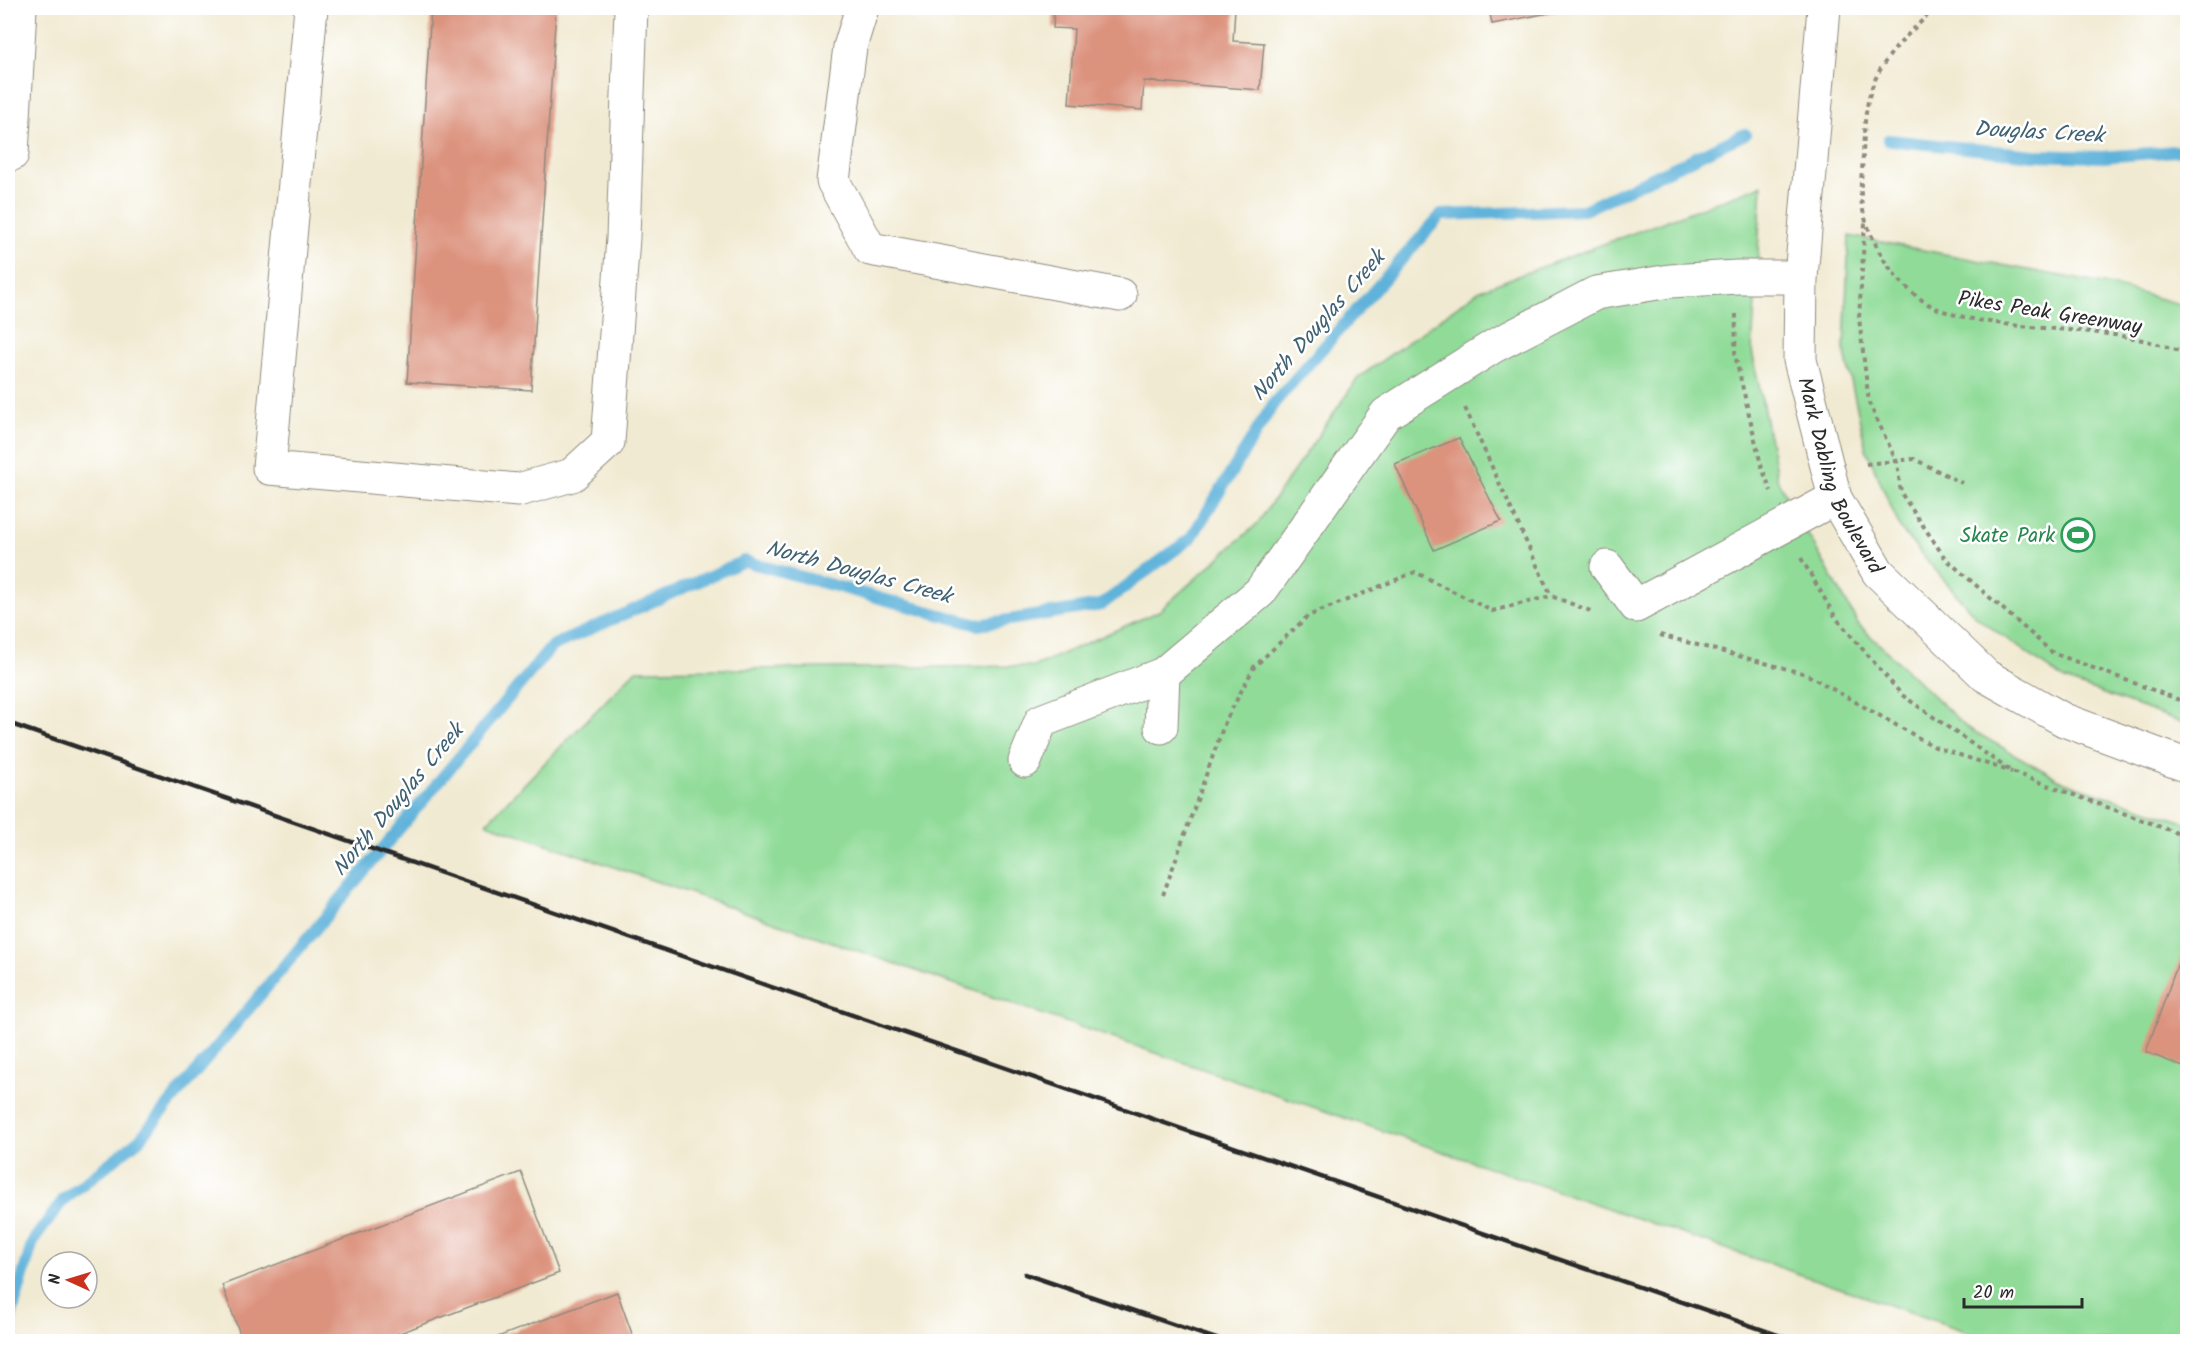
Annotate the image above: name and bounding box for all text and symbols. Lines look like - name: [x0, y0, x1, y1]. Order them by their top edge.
- water label: Douglas Creek: [1973, 113, 2108, 155]
- water label: North Douglas Creek: [1243, 240, 1397, 410]
- street label: Pikes Peak Greenway: [1955, 283, 2144, 344]
- street label: Mark Dabling Boulevard: [1787, 374, 1891, 581]
- sports icon: Skate Park: [2060, 517, 2096, 553]
- place label: Skate Park: [1960, 520, 2055, 553]
- water label: North Douglas Creek: [762, 532, 959, 616]
- water label: North Douglas Creek: [324, 713, 476, 885]
- north arrow: [39, 1250, 99, 1310]
- scale bar: [1964, 1271, 2082, 1309]
- text: N: [43, 1273, 68, 1285]
- text: 20 m: [1973, 1279, 2014, 1308]

